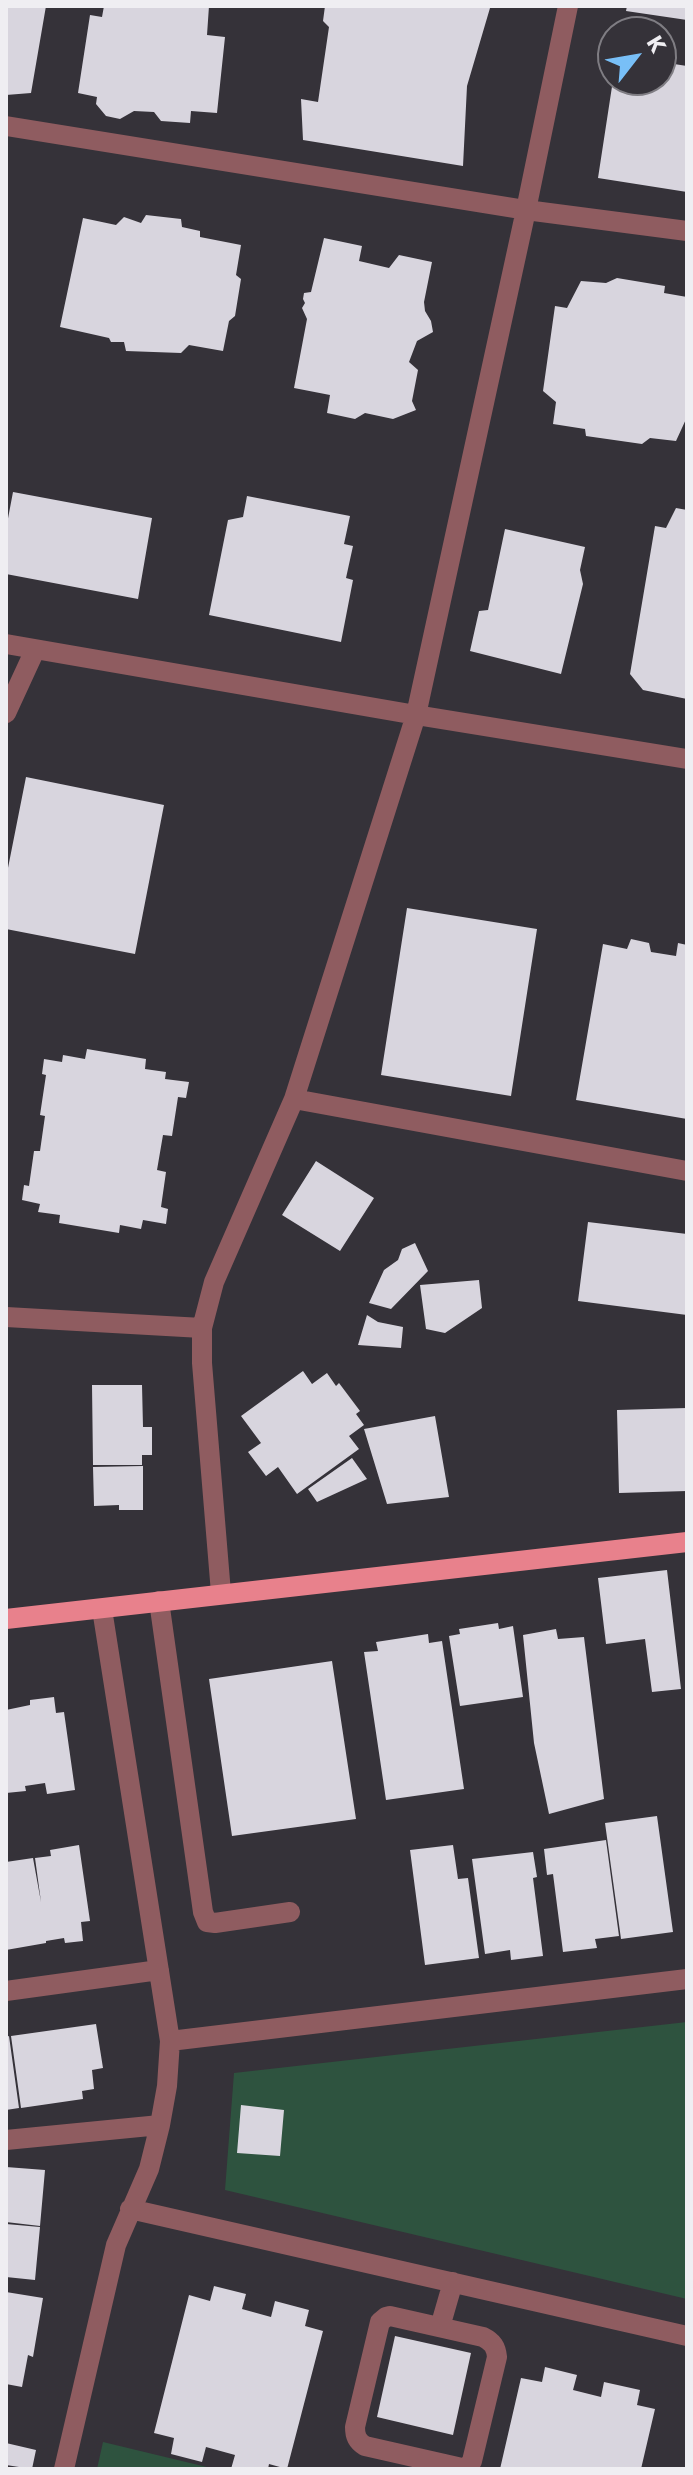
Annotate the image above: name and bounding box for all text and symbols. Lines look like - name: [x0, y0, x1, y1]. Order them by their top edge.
- north arrow: [597, 16, 677, 96]
- text: K: [639, 30, 674, 59]

